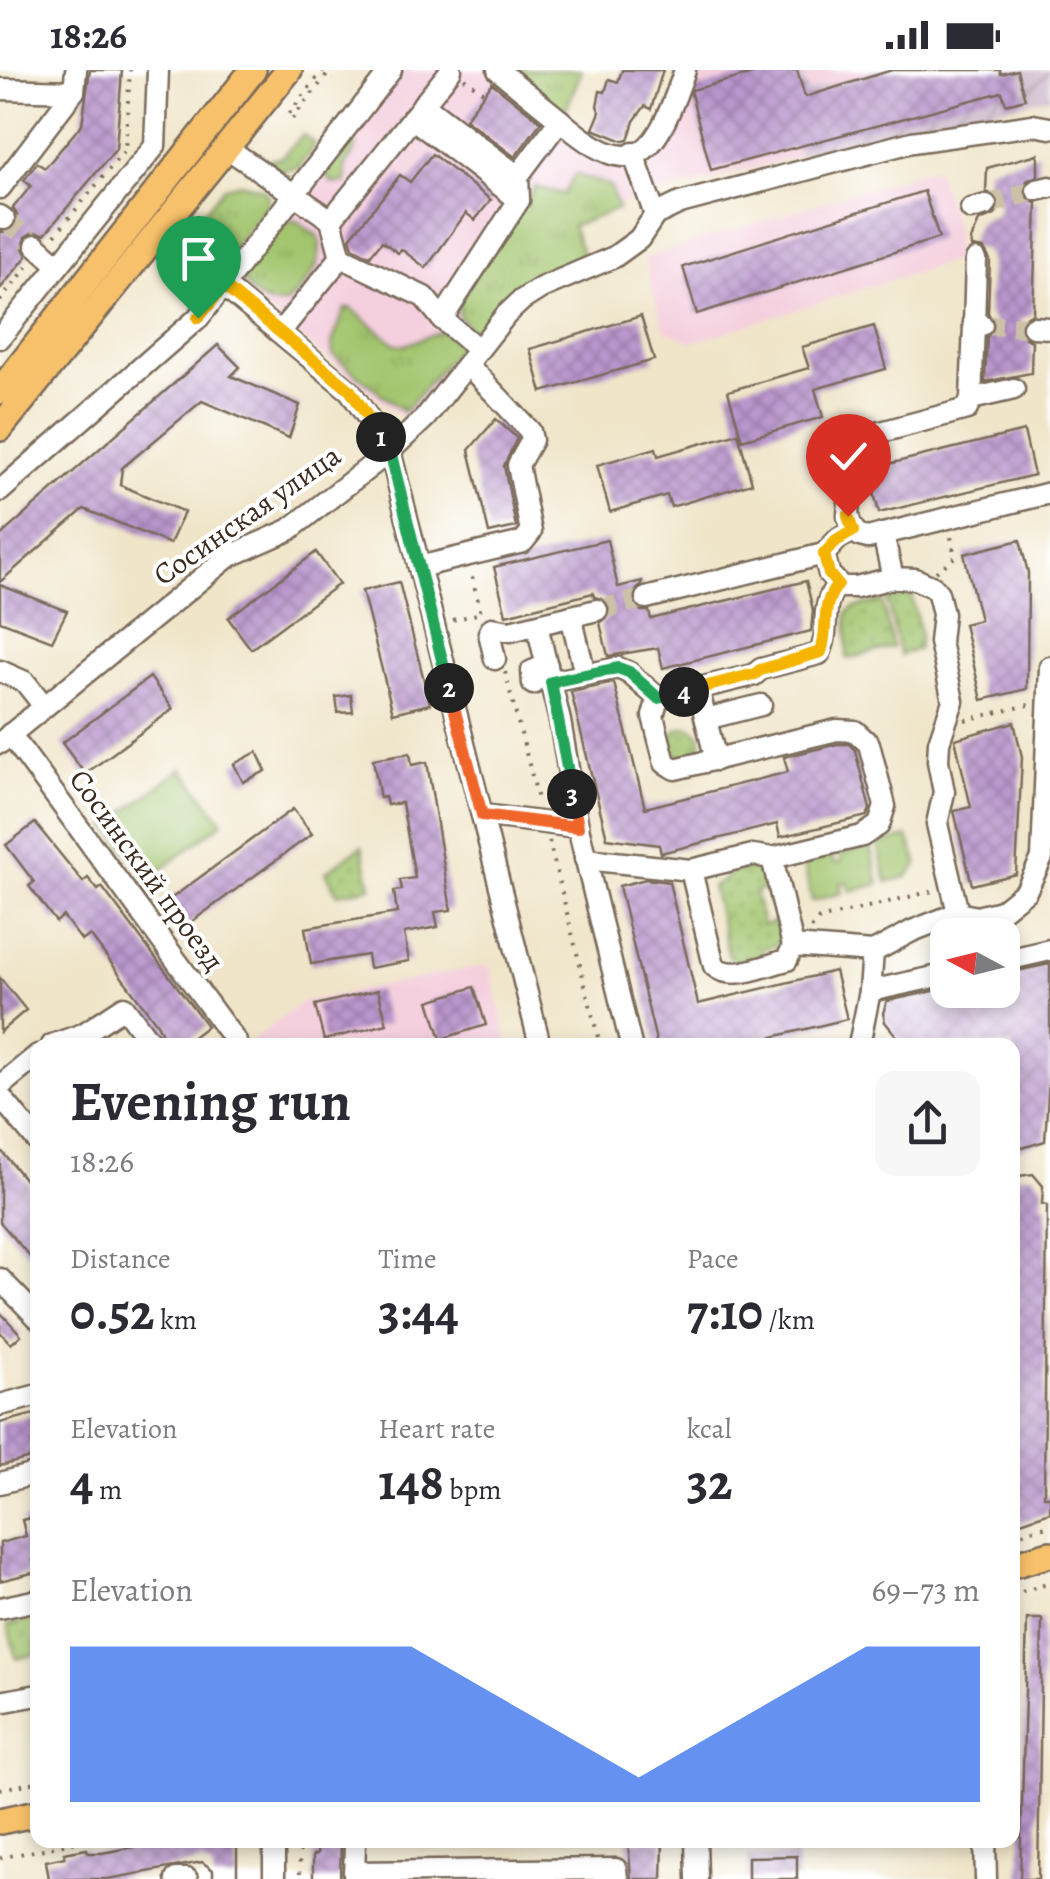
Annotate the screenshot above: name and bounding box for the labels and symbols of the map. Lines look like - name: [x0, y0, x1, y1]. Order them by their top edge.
- pin: [156, 216, 241, 319]
- pin: 1: [356, 412, 406, 462]
- pin: [806, 414, 891, 517]
- street label: Сосинская улица: [145, 435, 349, 595]
- pin: 2: [424, 663, 474, 713]
- pin: 4: [659, 667, 709, 717]
- street label: Сосинский проезд: [60, 761, 234, 979]
- pin: 3: [547, 769, 597, 819]
- north arrow: [930, 918, 1020, 1008]

